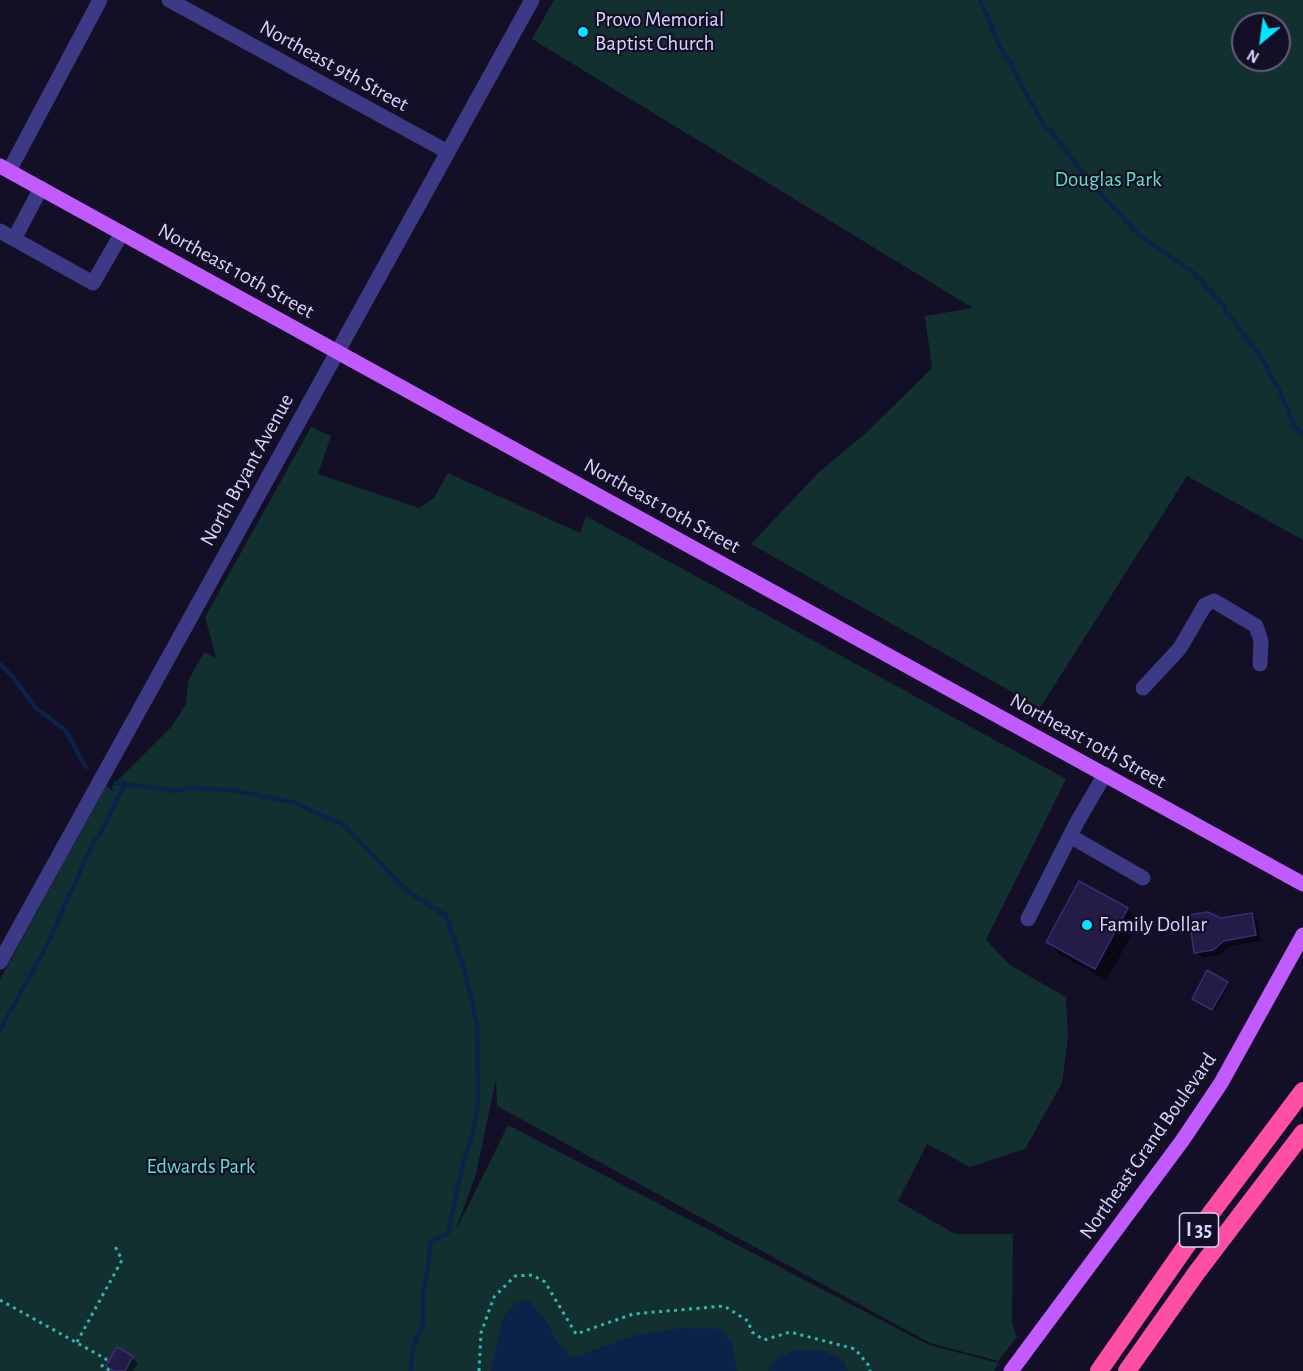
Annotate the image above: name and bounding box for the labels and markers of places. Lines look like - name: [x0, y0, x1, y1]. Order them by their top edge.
- place label: Provo Memorial Baptist Church: [595, 7, 724, 57]
- marker: Provo Memorial Baptist Church: [576, 25, 590, 39]
- place label: Family Dollar: [1099, 912, 1207, 938]
- marker: Family Dollar: [1080, 918, 1094, 932]

